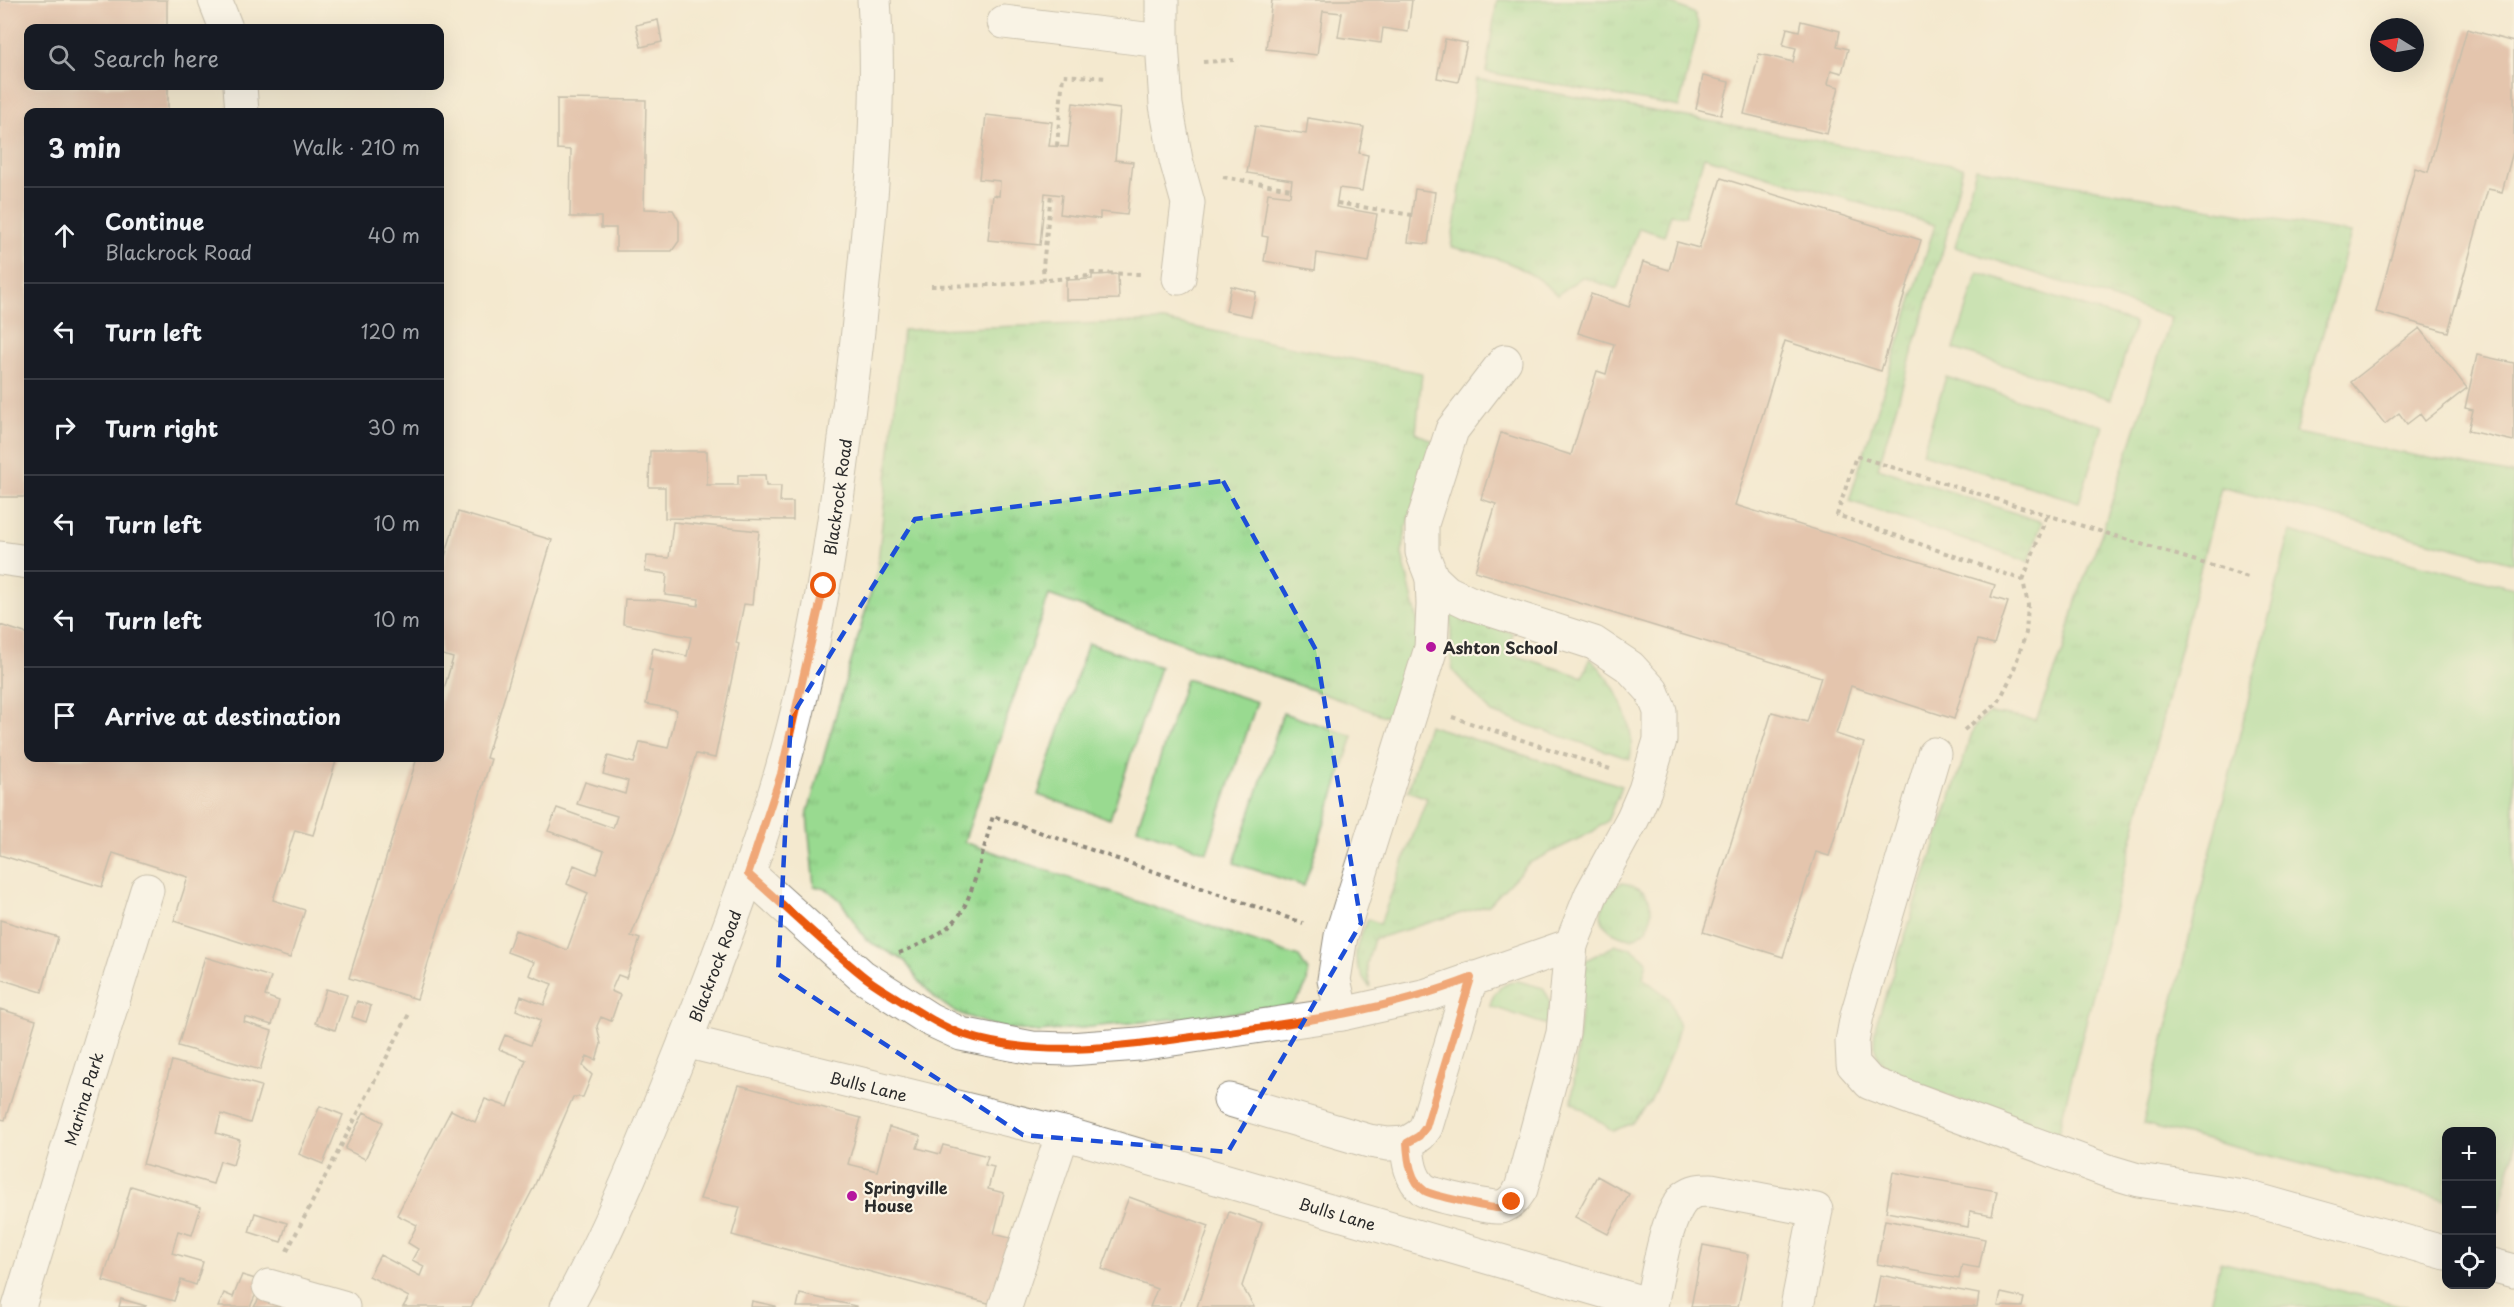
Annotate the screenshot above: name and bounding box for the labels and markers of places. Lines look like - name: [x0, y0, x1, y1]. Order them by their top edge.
- place label: Ashton School: [1443, 635, 1558, 659]
- marker: Ashton School: [1424, 640, 1438, 654]
- place label: Springville House: [864, 1175, 948, 1217]
- marker: Springville House: [845, 1189, 859, 1203]

